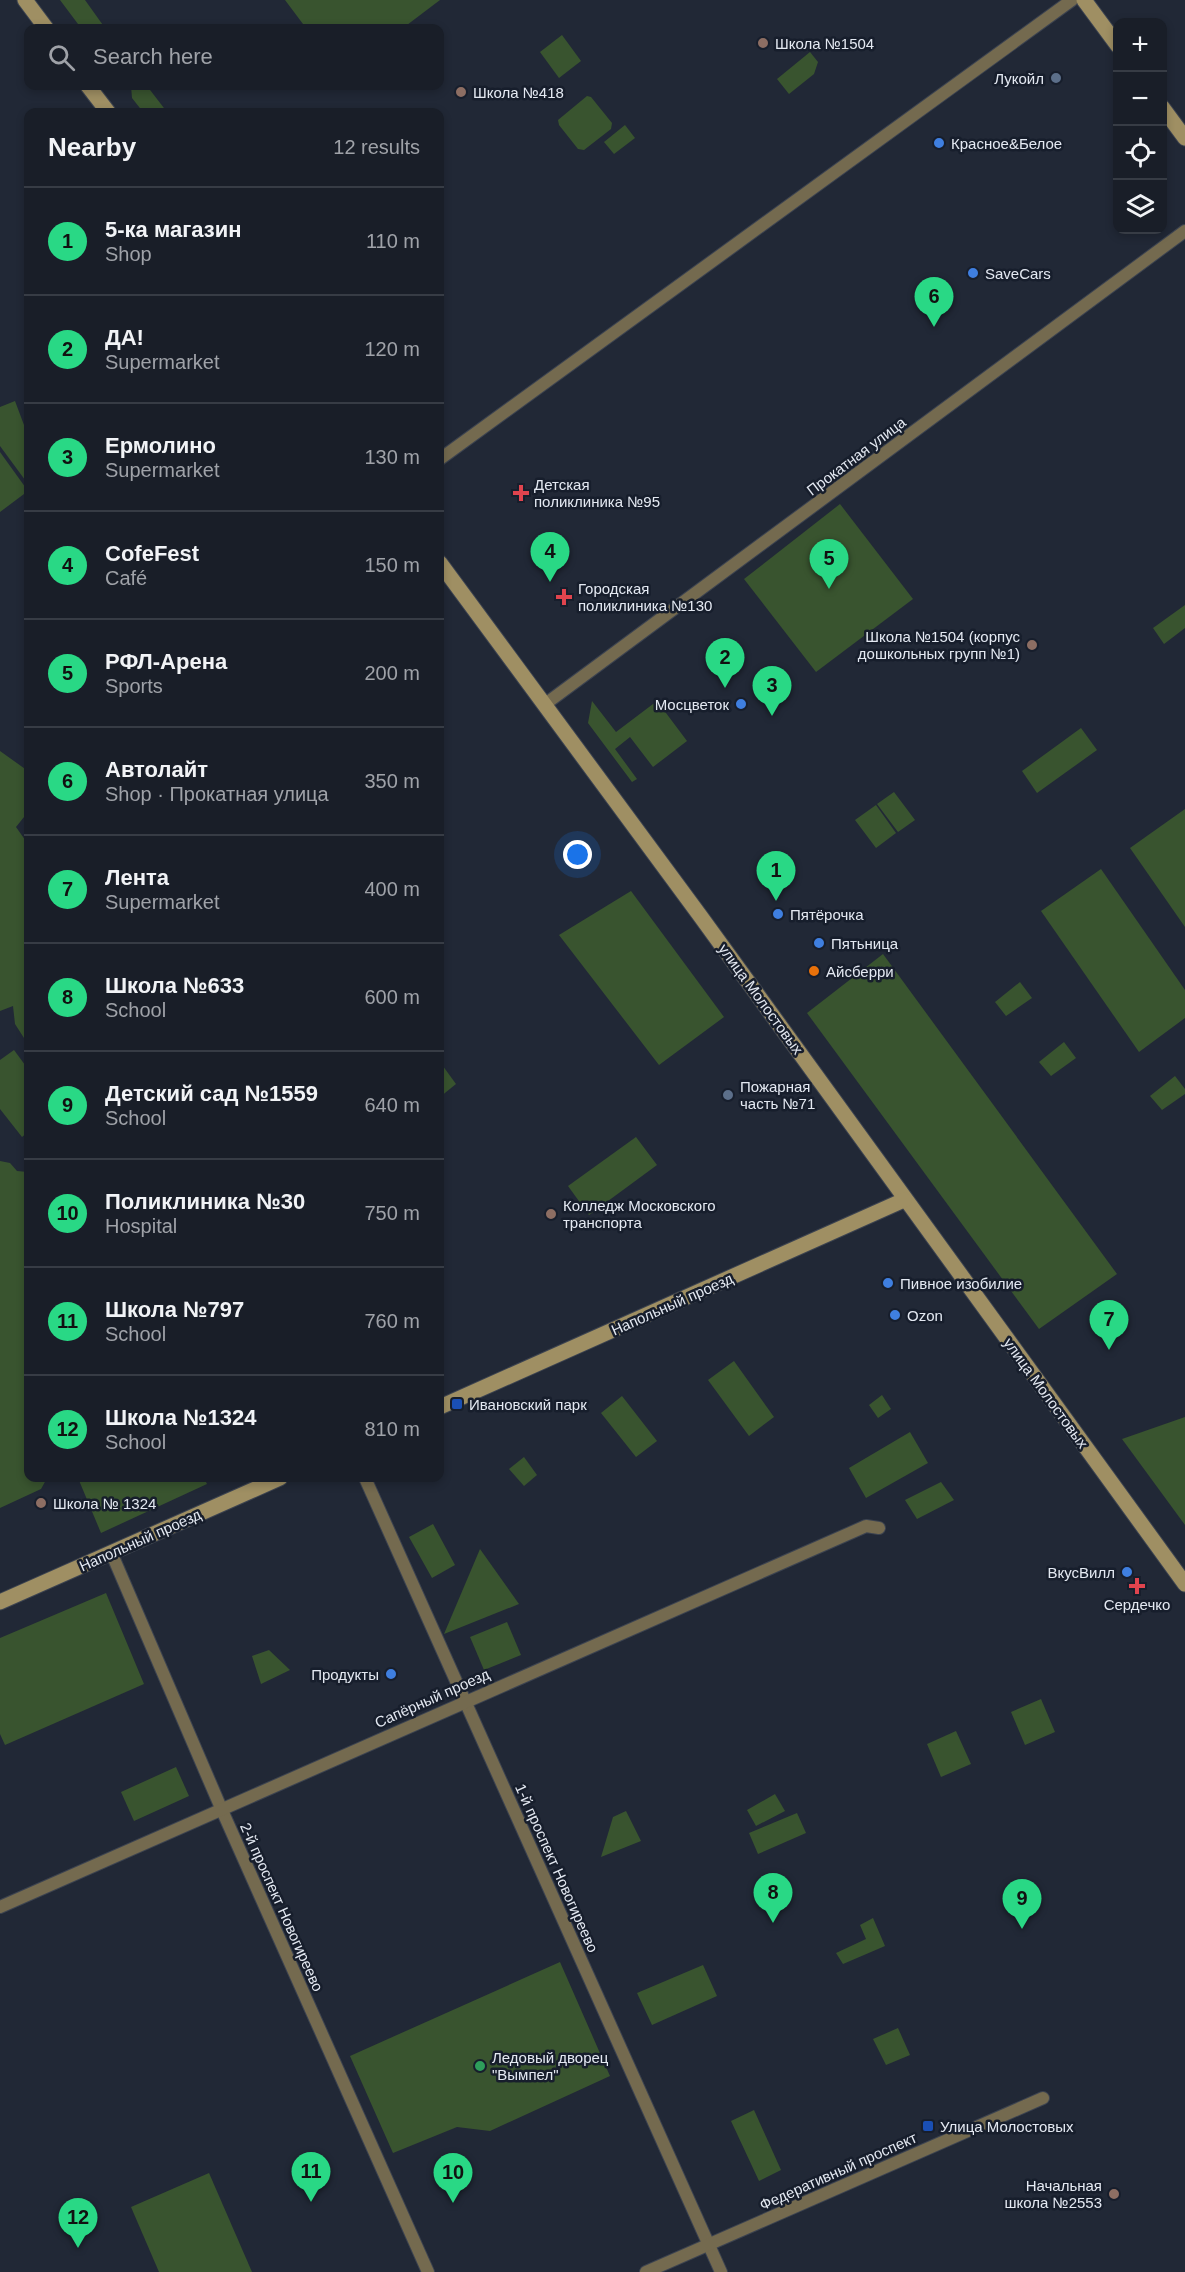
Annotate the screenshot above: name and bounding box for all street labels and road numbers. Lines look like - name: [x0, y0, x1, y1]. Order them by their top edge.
- street label: Прокатная улица: [803, 413, 909, 499]
- street label: улица Молостовых: [715, 941, 807, 1058]
- street label: Напольный проезд: [608, 1269, 736, 1339]
- street label: улица Молостовых: [1000, 1335, 1092, 1452]
- street label: Напольный проезд: [76, 1505, 204, 1575]
- street label: Сапёрный проезд: [372, 1665, 492, 1731]
- street label: 1-й проспект Новогиреево: [512, 1781, 602, 1955]
- street label: 2-й проспект Новогиреево: [237, 1820, 327, 1994]
- street label: Федеративный проспект: [757, 2129, 919, 2213]

